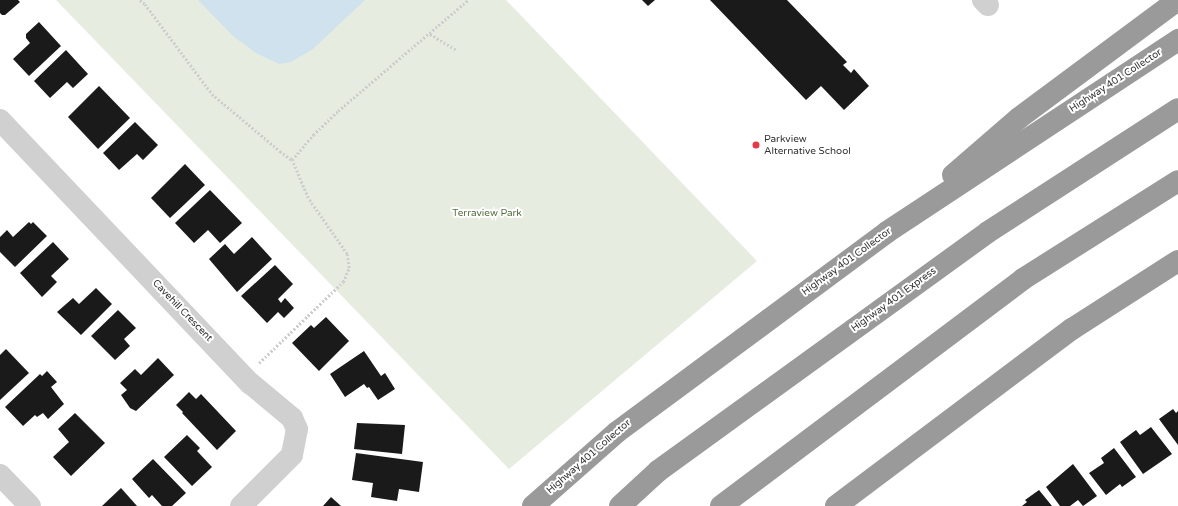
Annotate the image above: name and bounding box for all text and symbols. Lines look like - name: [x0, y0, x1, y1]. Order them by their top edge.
- street label: Highway 401 Collector: [1068, 47, 1164, 115]
- place label: Parkview Alternative School: [764, 133, 851, 156]
- marker: Parkview Alternative School: [751, 140, 761, 150]
- park label: Terraview Park: [452, 208, 522, 220]
- street label: Highway 401 Collector: [800, 226, 894, 298]
- street label: Highway 401 Express: [849, 265, 939, 335]
- street label: Cavehill Crescent: [149, 278, 215, 344]
- street label: Highway 401 Collector: [544, 417, 634, 497]

